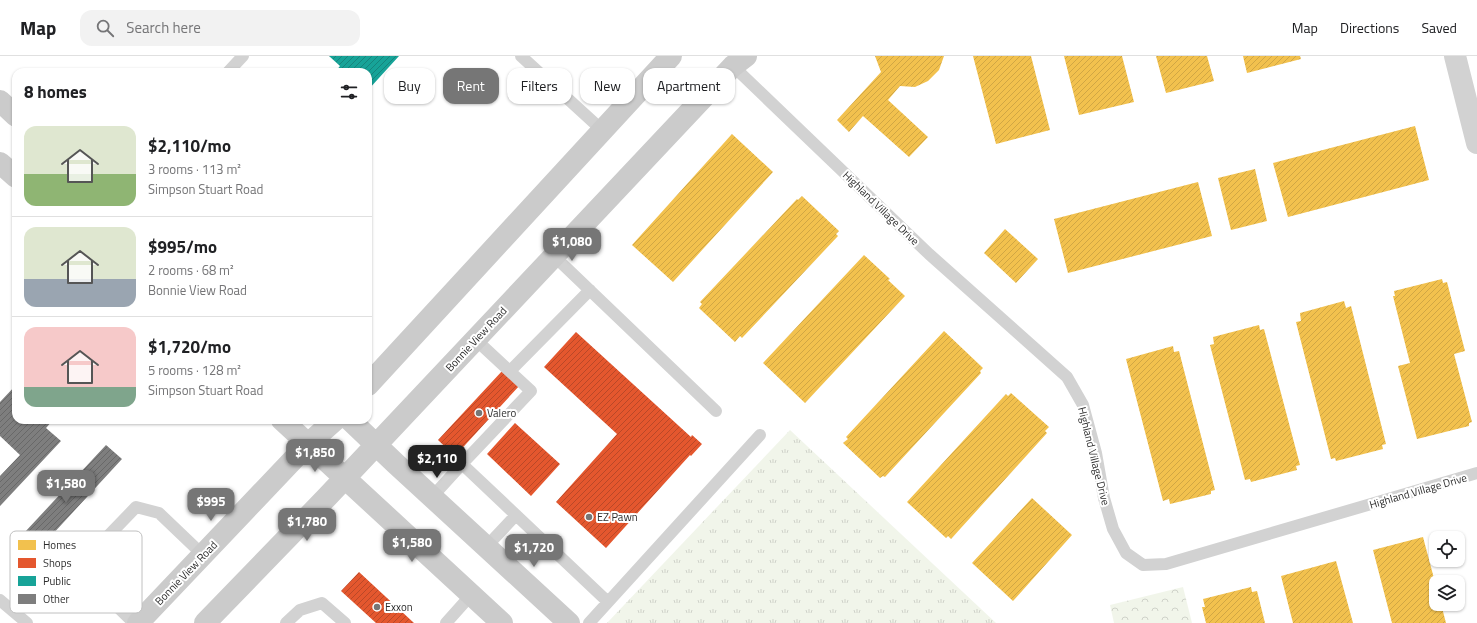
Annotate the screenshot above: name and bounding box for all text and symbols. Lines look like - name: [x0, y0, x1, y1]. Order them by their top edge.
- search box: [80, 10, 360, 46]
- text: Map: [20, 13, 56, 42]
- text: Search here: [126, 16, 201, 39]
- icon: search: [94, 17, 116, 39]
- text: Map: [1292, 17, 1318, 38]
- text: Directions: [1340, 17, 1399, 38]
- text: Saved: [1421, 17, 1457, 38]
- chip: Buy: [384, 68, 435, 104]
- chip: Rent: [443, 68, 499, 104]
- chip: Filters: [507, 68, 572, 104]
- chip: New: [580, 68, 635, 104]
- chip: Apartment: [643, 68, 735, 104]
- text: 8 homes: [24, 79, 87, 105]
- icon: filters: [338, 81, 360, 103]
- text: $2,110/mo: [148, 133, 231, 159]
- icon: home: [56, 142, 104, 190]
- text: 3 rooms · 113 m²: [148, 159, 241, 179]
- street label: Highland Village Drive: [839, 167, 923, 249]
- text: Simpson Stuart Road: [148, 179, 263, 199]
- pin: $1,080: [539, 228, 605, 262]
- text: $1,080: [552, 231, 592, 251]
- text: $995/mo: [148, 234, 217, 260]
- icon: home: [56, 243, 104, 291]
- text: 2 rooms · 68 m²: [148, 260, 234, 280]
- text: Bonnie View Road: [148, 280, 247, 300]
- street label: Bonnie View Road: [442, 303, 511, 375]
- text: $1,720/mo: [148, 334, 231, 360]
- icon: home: [56, 343, 104, 391]
- text: 5 rooms · 128 m²: [148, 360, 241, 380]
- text: Simpson Stuart Road: [148, 380, 263, 400]
- place label: Valero: [487, 405, 516, 421]
- street label: Highland Village Drive: [1074, 405, 1114, 507]
- marker: Valero: [474, 408, 484, 418]
- pin: $1,850: [282, 439, 348, 473]
- text: $1,850: [295, 442, 335, 462]
- pin: $2,110: [404, 445, 470, 479]
- text: $2,110: [417, 448, 457, 468]
- street label: Highland Village Drive: [1367, 469, 1469, 513]
- pin: $1,580: [33, 470, 99, 504]
- text: $1,580: [46, 473, 86, 493]
- pin: $995: [187, 488, 235, 522]
- text: $995: [196, 491, 226, 511]
- pin: $1,780: [274, 508, 340, 542]
- place label: EZ Pawn: [597, 509, 638, 525]
- text: $1,780: [287, 511, 327, 531]
- marker: EZ Pawn: [584, 512, 594, 522]
- pin: $1,580: [379, 529, 445, 563]
- legend: [10, 531, 142, 613]
- map controls: [1429, 531, 1465, 611]
- button: locate: [1429, 531, 1465, 567]
- text: $1,580: [392, 532, 432, 552]
- pin: $1,720: [501, 534, 567, 568]
- text: Homes: [43, 537, 76, 553]
- street label: Bonnie View Road: [151, 537, 221, 609]
- text: $1,720: [514, 537, 554, 557]
- text: Shops: [43, 555, 72, 571]
- text: Public: [43, 573, 71, 589]
- button: layers: [1429, 575, 1465, 611]
- text: Other: [43, 591, 70, 607]
- place label: Exxon: [385, 599, 413, 615]
- marker: Exxon: [372, 602, 382, 612]

